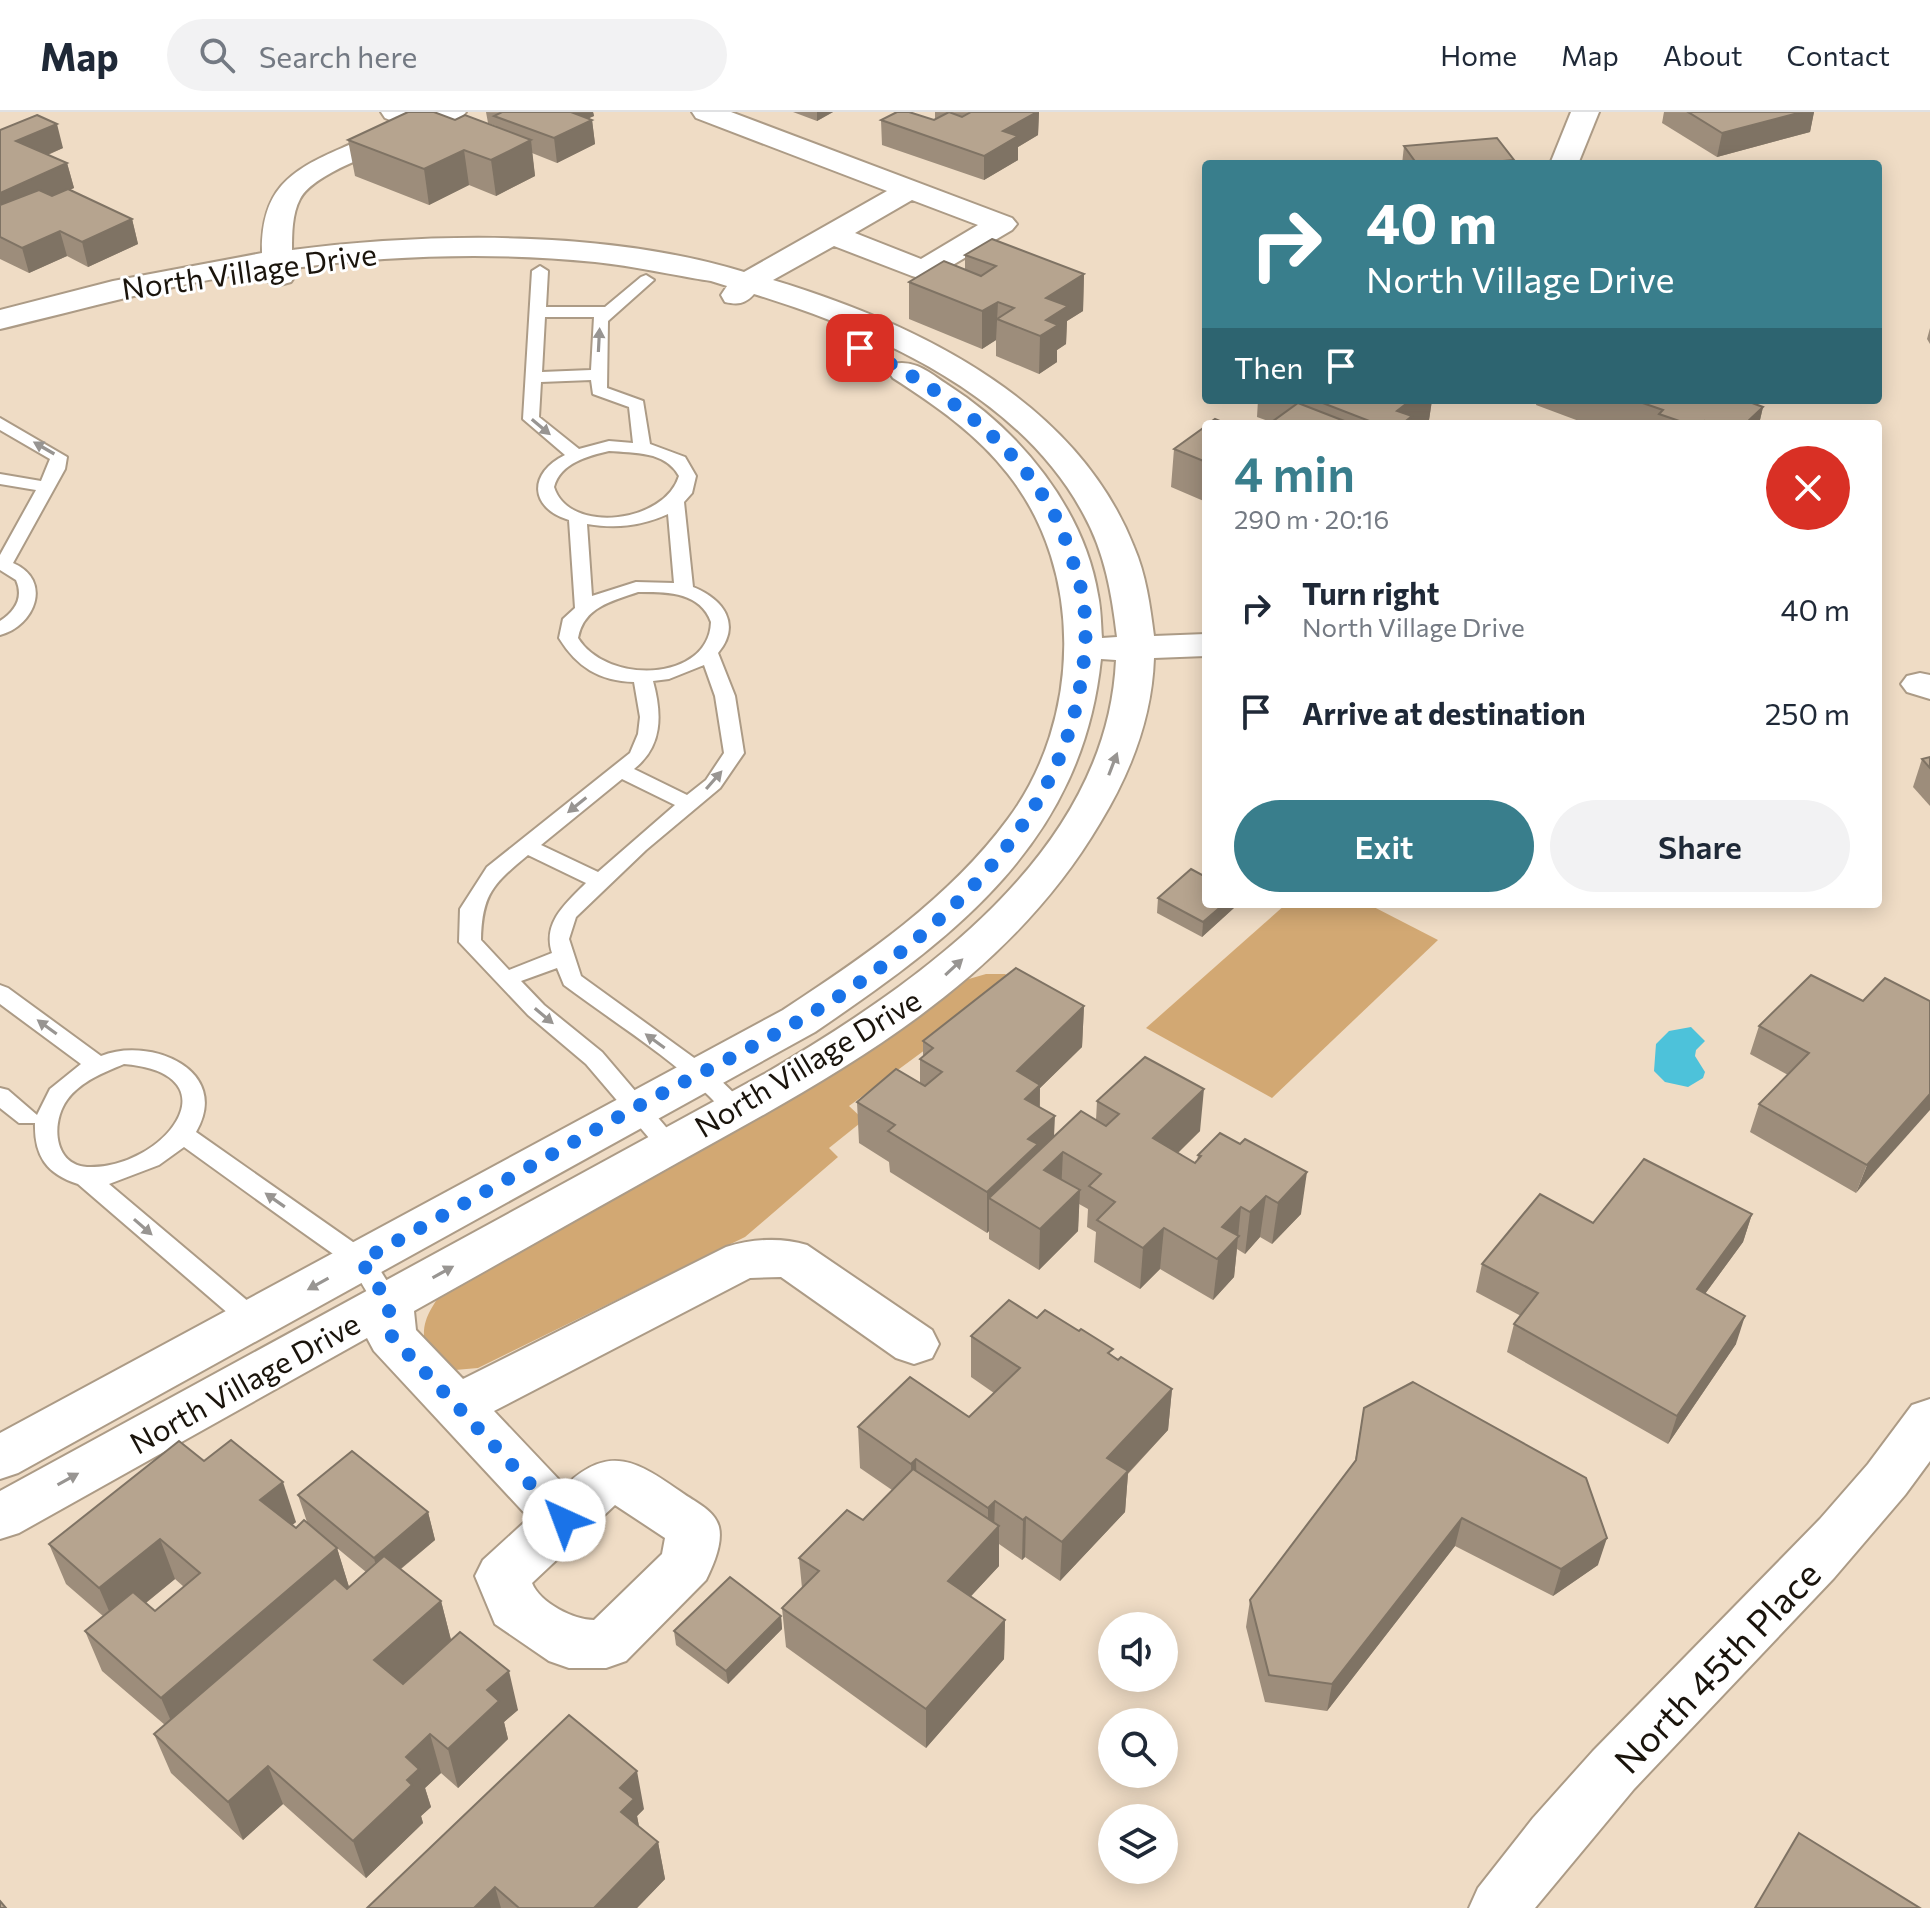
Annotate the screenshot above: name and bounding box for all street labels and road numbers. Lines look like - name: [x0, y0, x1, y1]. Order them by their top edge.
- street label: North Village Drive: [119, 234, 379, 306]
- street label: North Village Drive: [687, 980, 927, 1144]
- street label: North Village Drive: [123, 1304, 365, 1460]
- street label: North 45th Place: [1604, 1551, 1828, 1781]

